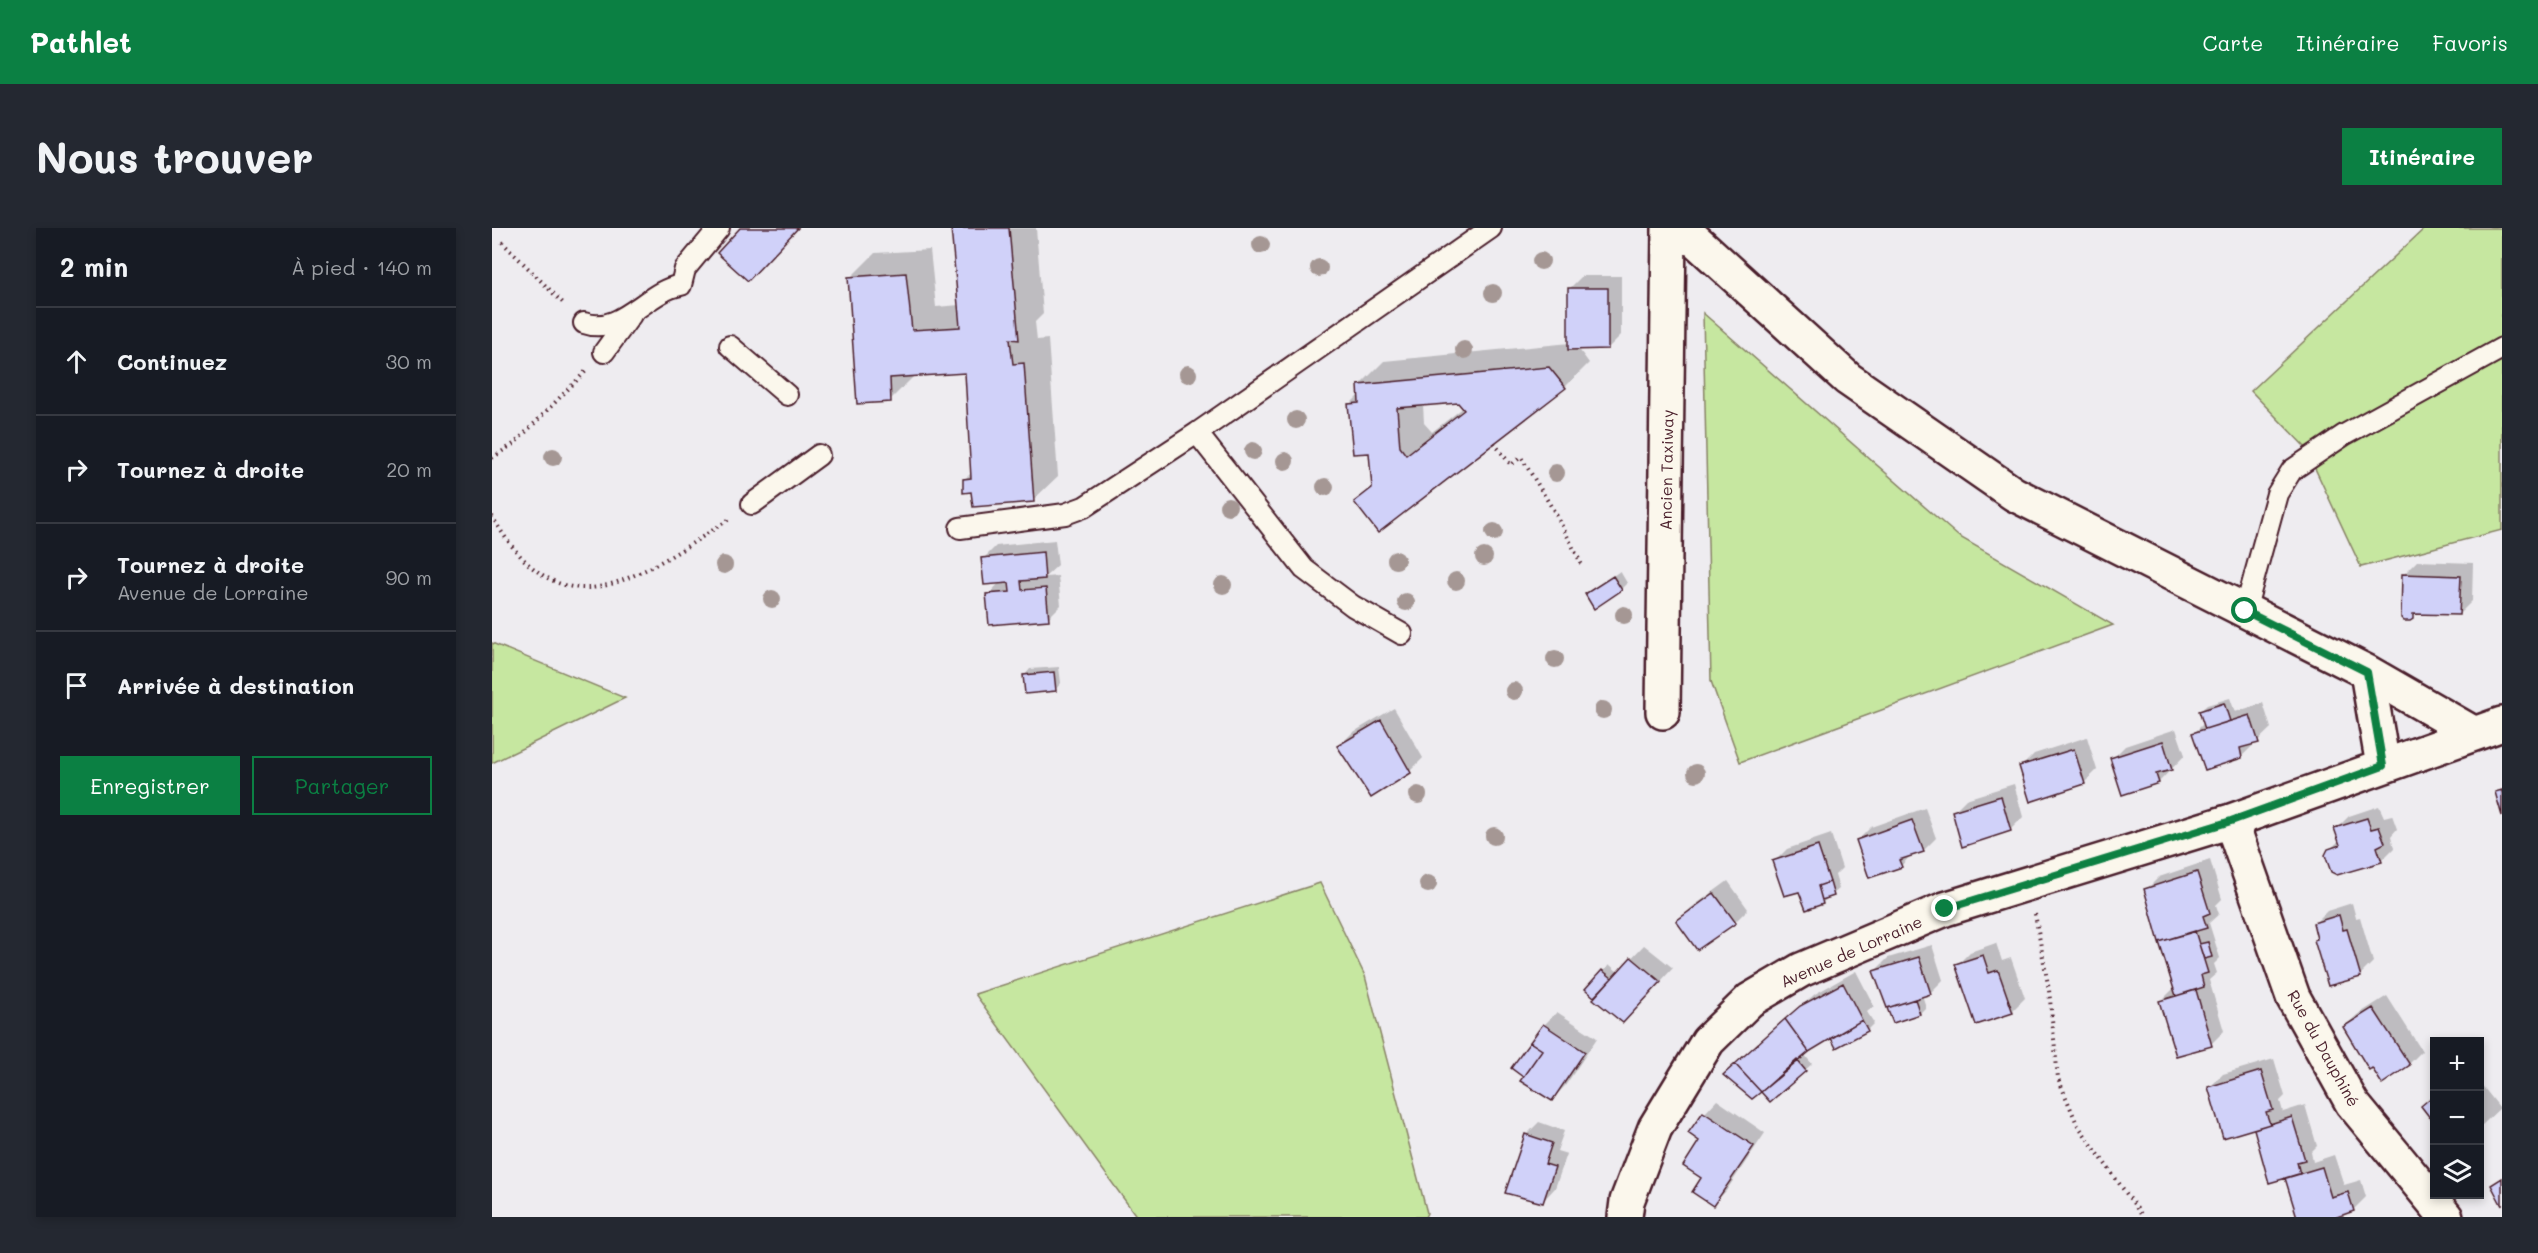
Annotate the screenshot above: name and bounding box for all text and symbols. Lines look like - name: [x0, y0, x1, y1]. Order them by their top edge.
- text: Pathlet: [30, 24, 132, 60]
- text: Carte: [2202, 29, 2263, 56]
- text: Itinéraire: [2296, 29, 2399, 56]
- text: Favoris: [2432, 29, 2508, 56]
- button: Itinéraire: [2342, 128, 2502, 185]
- text: Nous trouver: [36, 129, 314, 184]
- text: 2 min: [60, 250, 128, 284]
- text: À pied · 140 m: [291, 254, 432, 280]
- icon: ahead: [60, 345, 93, 378]
- text: Continuez: [117, 347, 227, 376]
- text: 30 m: [386, 348, 432, 374]
- street label: Ancien Taxiway: [1654, 409, 1678, 531]
- icon: right: [60, 453, 93, 486]
- text: Tournez à droite: [117, 455, 304, 484]
- text: 20 m: [386, 456, 432, 482]
- text: Tournez à droite: [117, 550, 304, 579]
- icon: right: [60, 561, 93, 594]
- text: 90 m: [386, 564, 432, 590]
- text: Avenue de Lorraine: [117, 579, 309, 605]
- route start: [2231, 597, 2257, 623]
- icon: arrive: [60, 669, 93, 702]
- text: Arrivée à destination: [117, 671, 354, 700]
- button: Enregistrer: [60, 756, 240, 815]
- button: Partager: [252, 756, 432, 815]
- route end: [1931, 895, 1957, 921]
- street label: Avenue de Lorraine: [1777, 910, 1925, 992]
- street label: Rue du Dauphiné: [2283, 986, 2365, 1110]
- map controls: [2430, 1037, 2484, 1199]
- button: +: [2430, 1037, 2484, 1091]
- button: −: [2430, 1091, 2484, 1145]
- button: layers: [2430, 1145, 2484, 1199]

